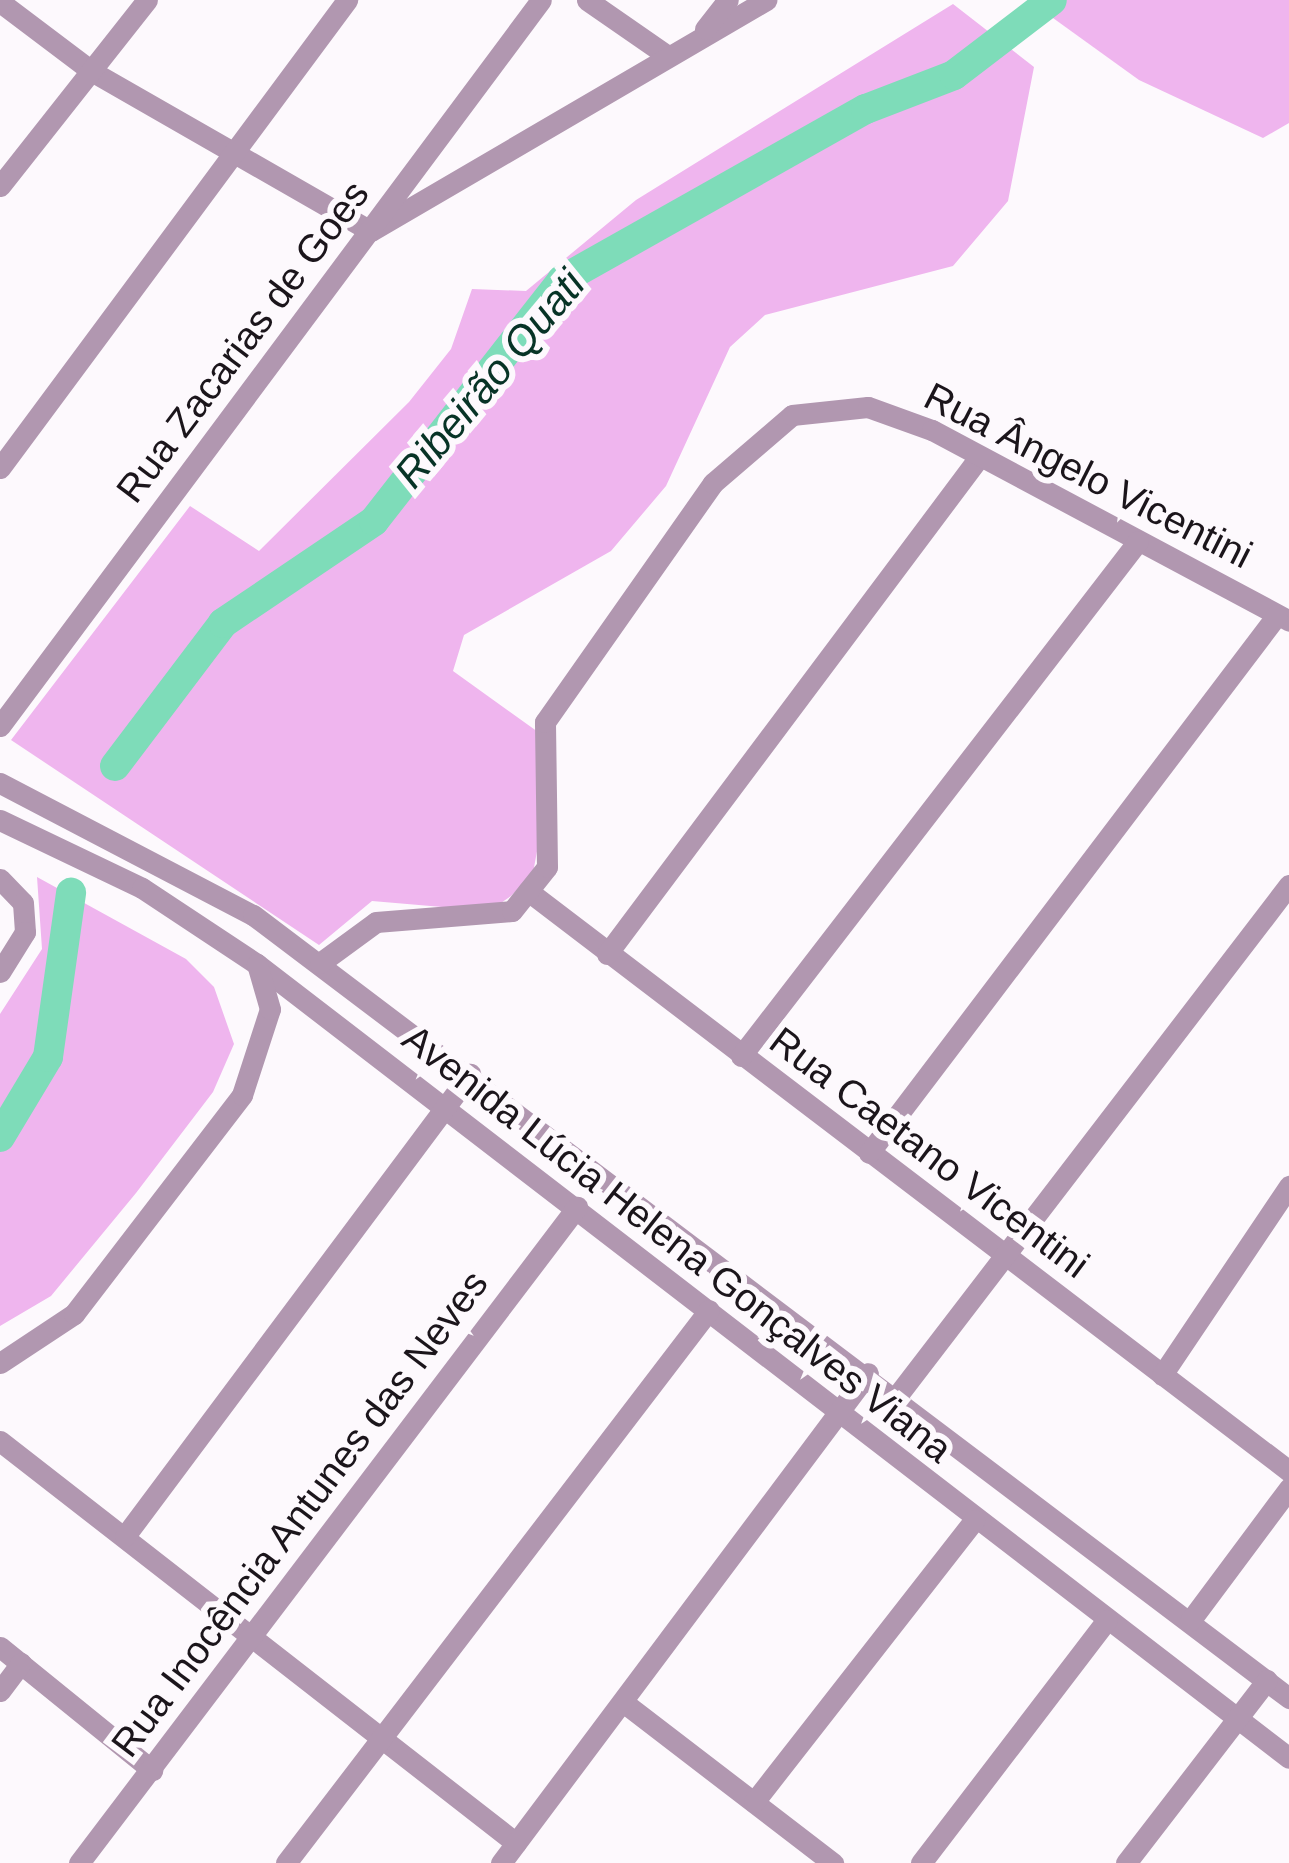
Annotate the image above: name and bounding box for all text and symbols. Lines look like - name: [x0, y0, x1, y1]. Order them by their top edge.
- street label: Rua Zacarias de Goes: [107, 172, 379, 512]
- water label: Ribeirão Quati: [384, 260, 596, 498]
- street label: Rua Ângelo Vicentini: [916, 373, 1260, 579]
- street label: Avenida Lúcia Helena Gonçalves Viana: [393, 1015, 961, 1473]
- street label: Rua Caetano Vicentini: [760, 1018, 1098, 1288]
- street label: Rua Inocência Antunes das Neves: [101, 1261, 499, 1767]

